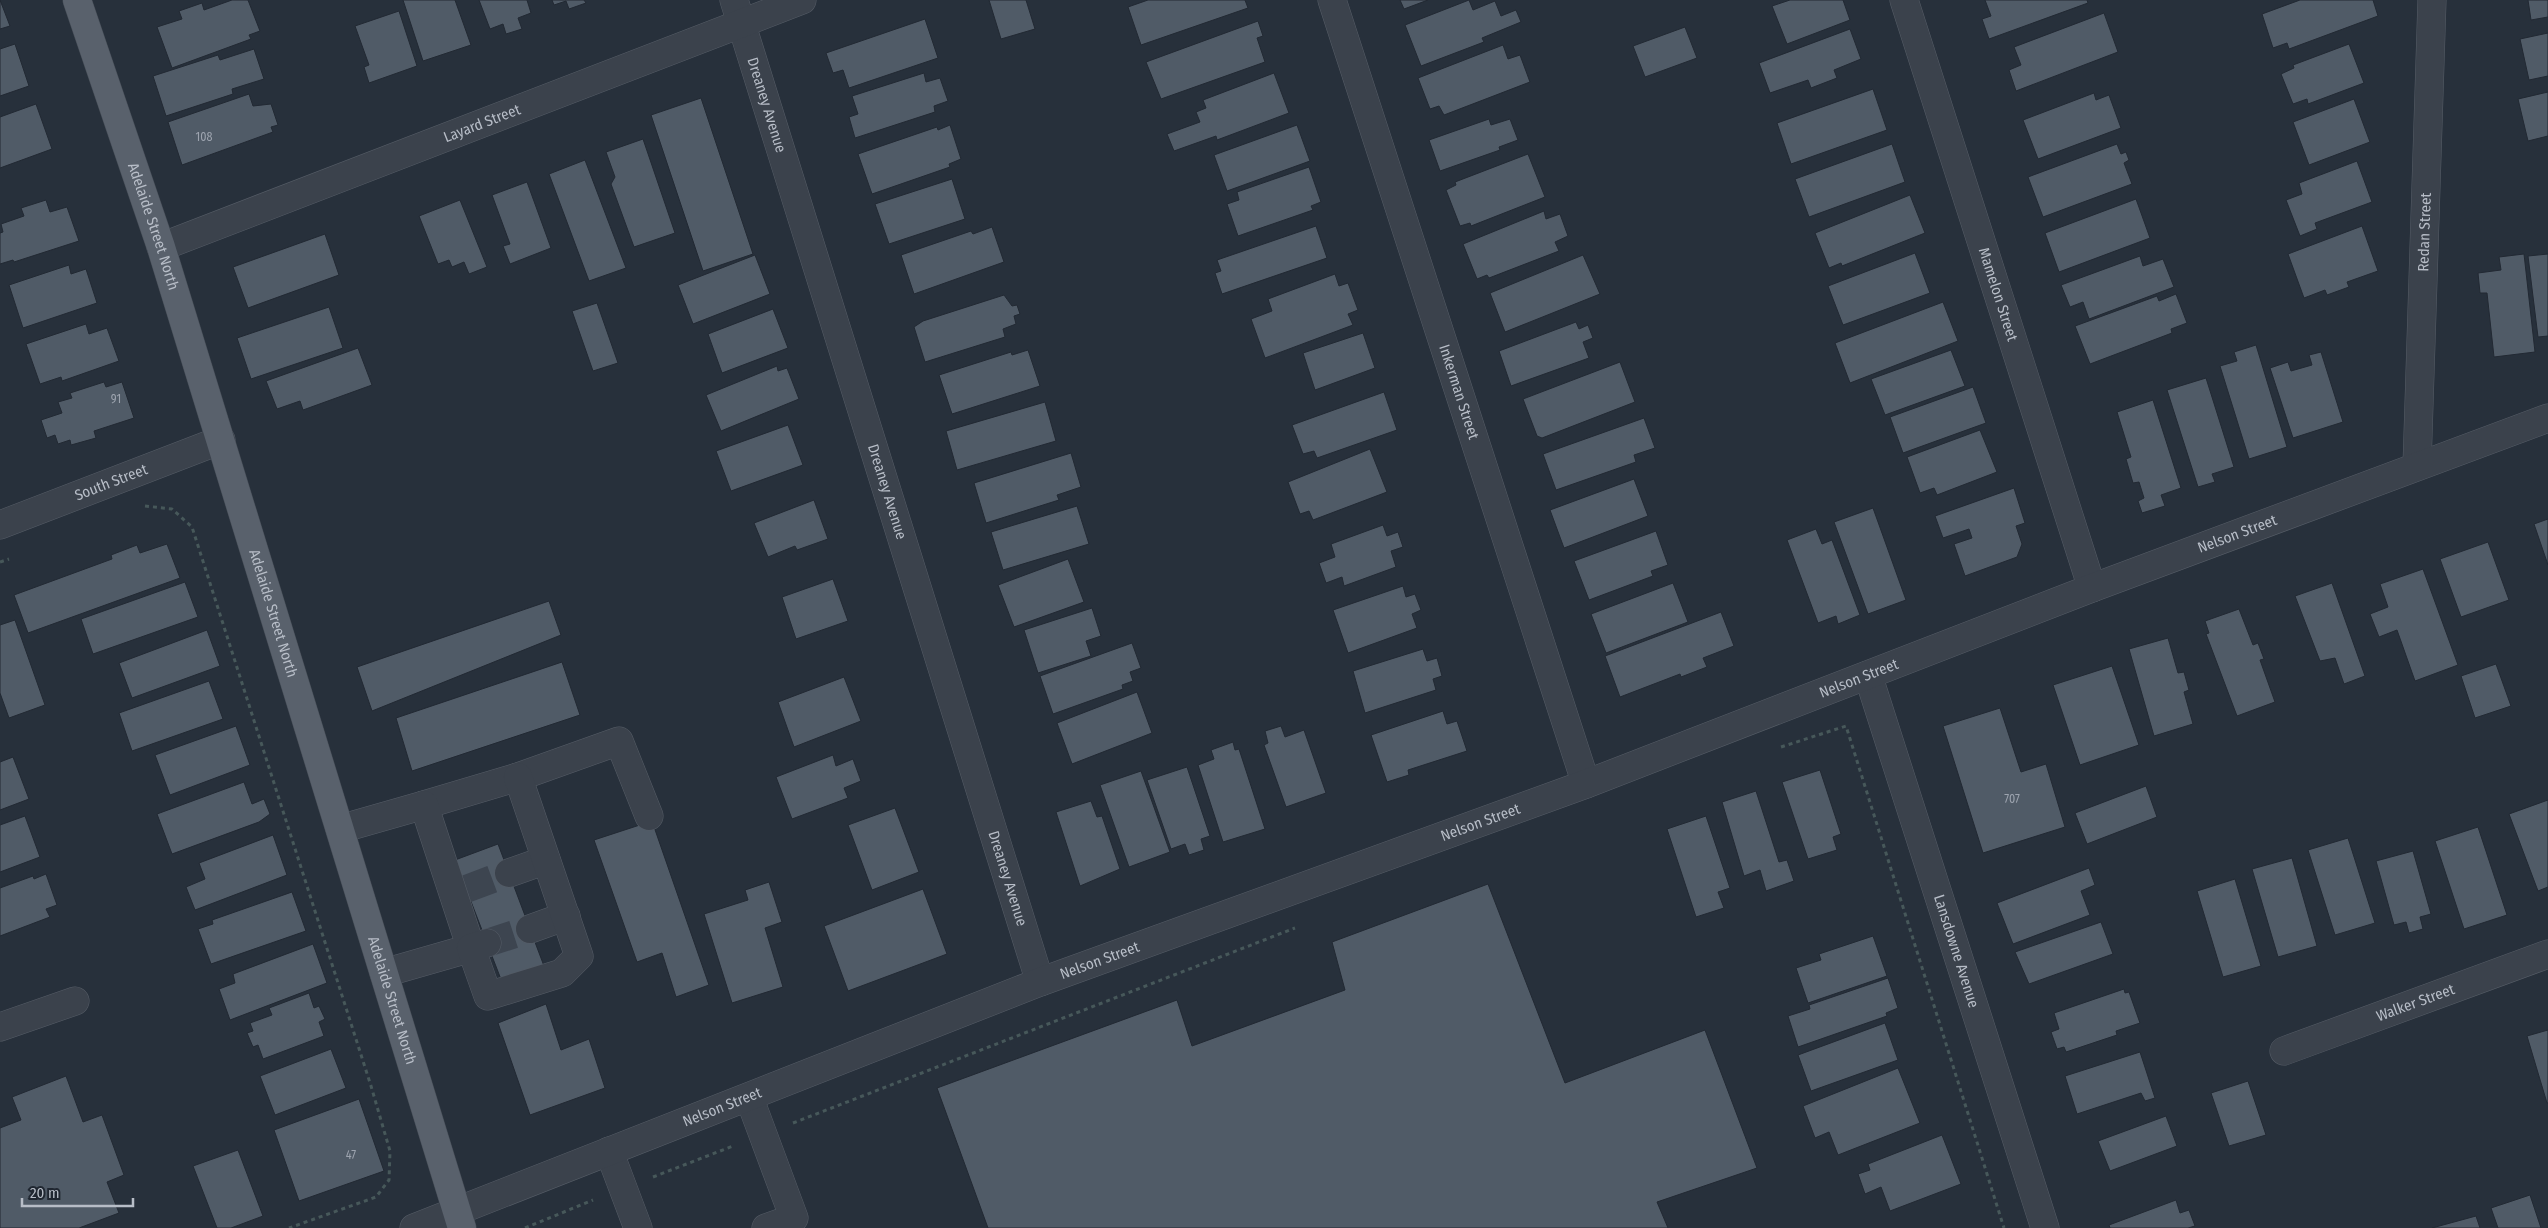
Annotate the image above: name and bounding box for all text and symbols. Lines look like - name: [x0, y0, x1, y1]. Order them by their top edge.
- street label: Dreaney Avenue: [743, 55, 790, 155]
- street label: Layard Street: [441, 100, 523, 146]
- house number: 108: [196, 130, 212, 144]
- street label: Adelaide Street North: [124, 160, 183, 292]
- street label: Redan Street: [2414, 192, 2435, 272]
- street label: Mamelon Street: [1975, 245, 2021, 343]
- street label: Inkerman Street: [1435, 342, 1483, 442]
- house number: 91: [111, 392, 121, 406]
- street label: Dreaney Avenue: [864, 442, 911, 542]
- street label: South Street: [72, 460, 150, 504]
- street label: Nelson Street: [2195, 511, 2279, 557]
- street label: Adelaide Street North: [245, 547, 301, 679]
- street label: Nelson Street: [1817, 655, 1901, 702]
- house number: 707: [2004, 792, 2020, 806]
- street label: Nelson Street: [1438, 800, 1523, 845]
- street label: Dreaney Avenue: [984, 828, 1031, 928]
- street label: Lansdowne Avenue: [1930, 892, 1983, 1010]
- street label: Adelaide Street North: [364, 934, 420, 1067]
- street label: Nelson Street: [1057, 938, 1142, 983]
- street label: Walker Street: [2374, 980, 2457, 1025]
- street label: Nelson Street: [680, 1083, 764, 1131]
- house number: 47: [346, 1148, 356, 1162]
- scale bar: [22, 1176, 134, 1208]
- text: 20 m: [30, 1184, 60, 1202]

